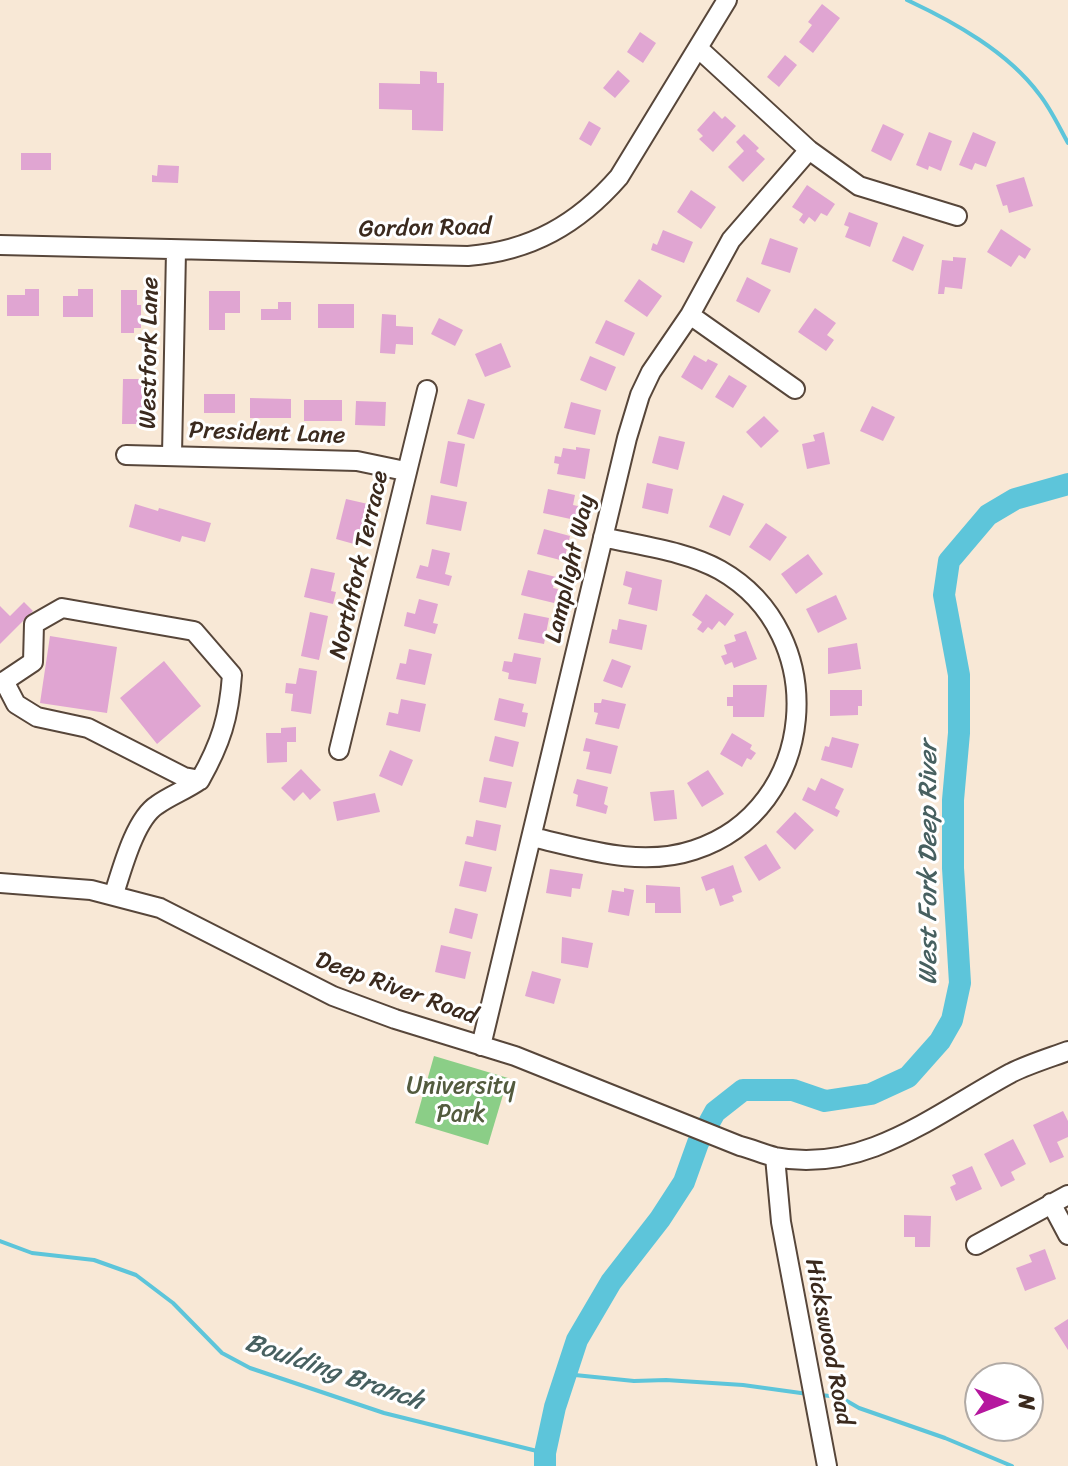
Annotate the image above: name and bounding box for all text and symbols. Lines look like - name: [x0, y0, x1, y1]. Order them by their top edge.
- street label: Gordon Road: [358, 213, 492, 245]
- street label: Westfork Lane: [134, 277, 166, 429]
- street label: President Lane: [188, 417, 346, 451]
- street label: Northfork Terrace: [324, 468, 396, 662]
- street label: Lamplight Way: [540, 492, 602, 646]
- water label: West Fork Deep River: [913, 741, 945, 985]
- street label: Deep River Road: [311, 946, 481, 1032]
- park label: University Park: [406, 1073, 516, 1129]
- street label: Hickswood Road: [798, 1256, 858, 1428]
- water label: Boulding Branch: [241, 1328, 427, 1418]
- north arrow: [964, 1362, 1044, 1442]
- text: N: [1007, 1394, 1046, 1410]

